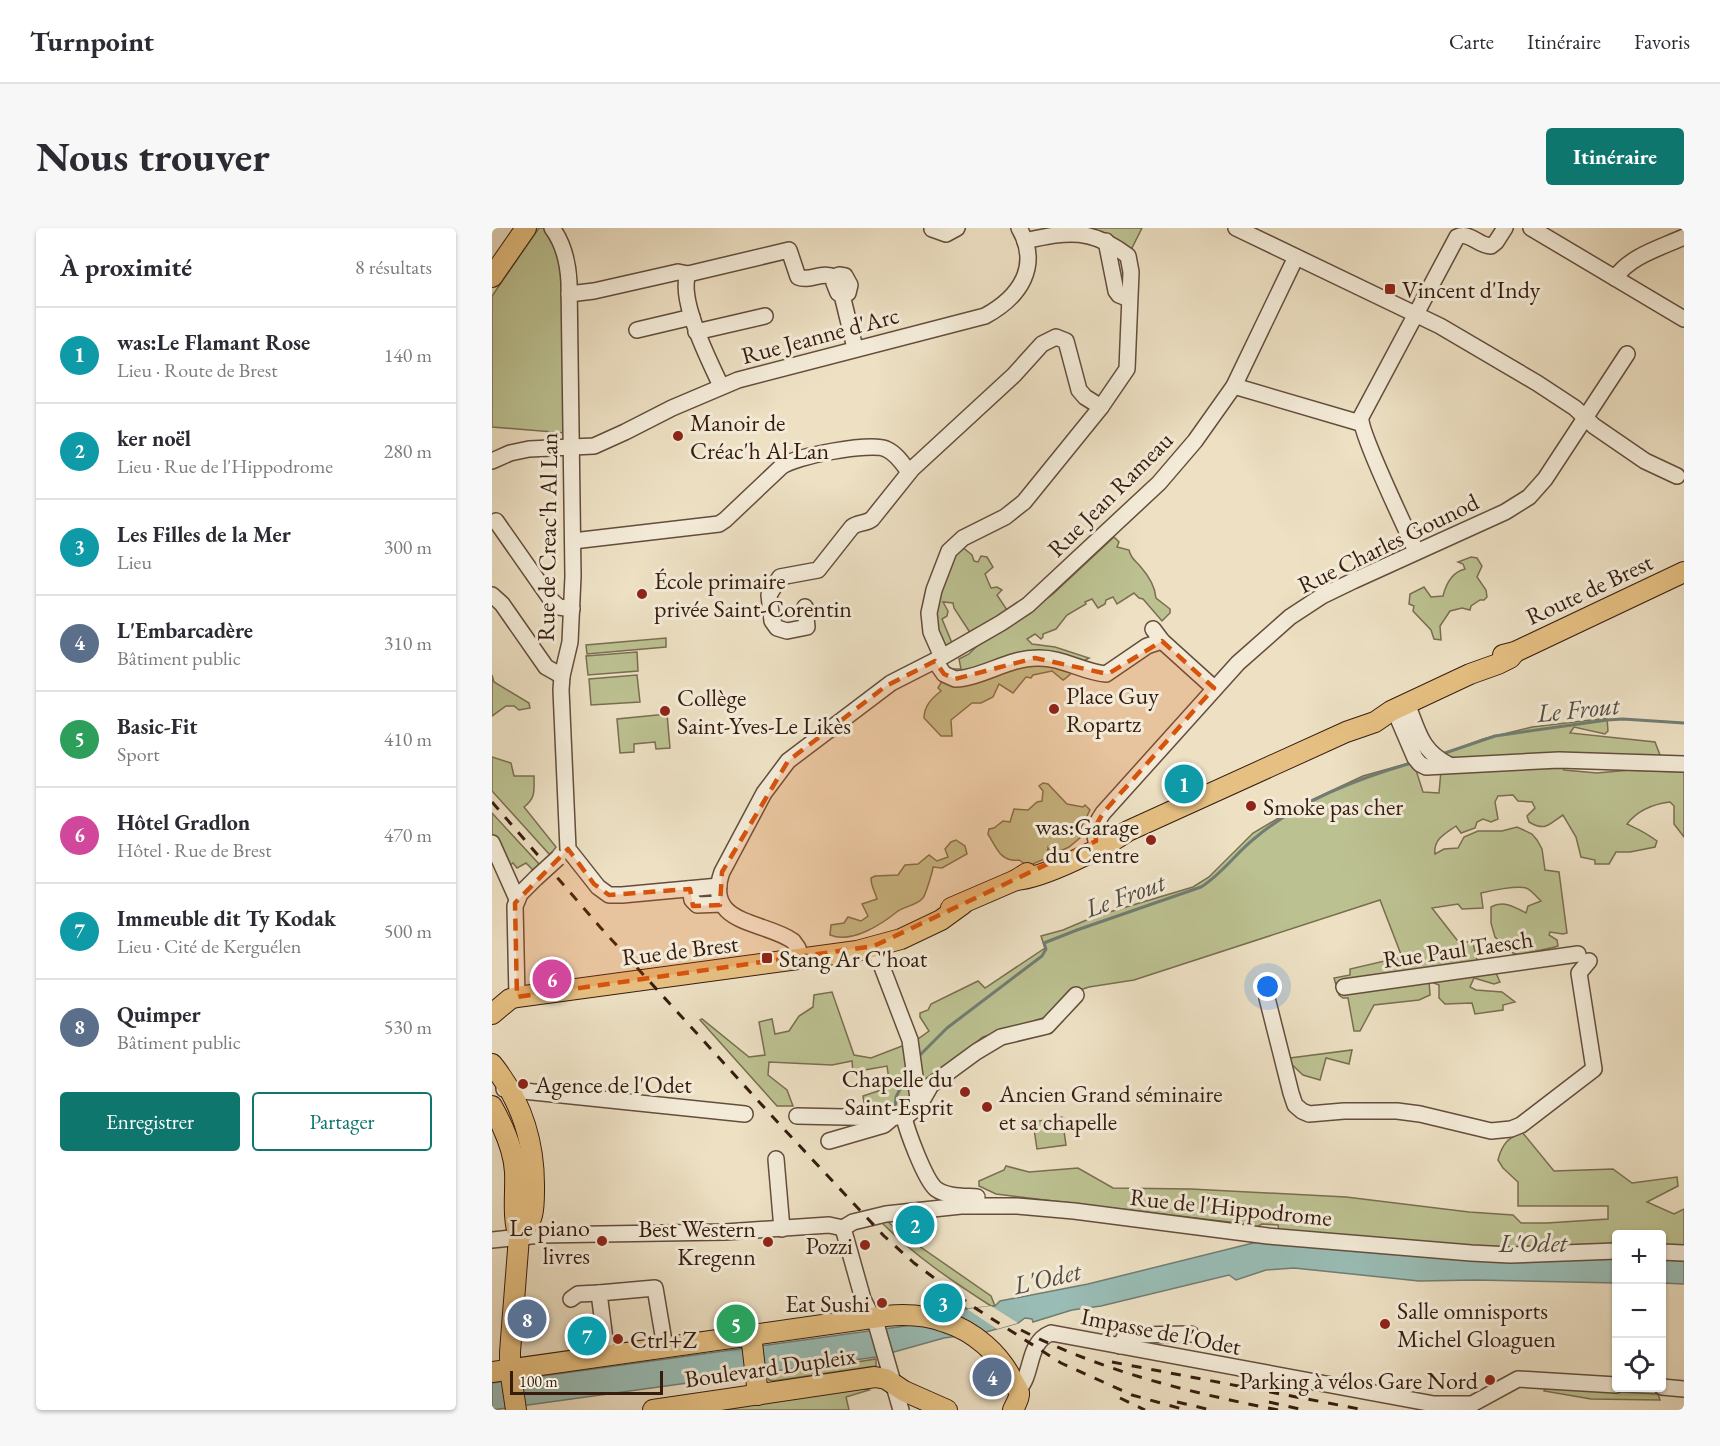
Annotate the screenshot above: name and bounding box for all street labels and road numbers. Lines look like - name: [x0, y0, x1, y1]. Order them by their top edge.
- street label: Rue Jeanne d'Arc: [738, 299, 902, 371]
- street label: Rue Jean Rameau: [1041, 424, 1180, 563]
- street label: Rue de Creac'h Al Lan: [530, 432, 564, 642]
- street label: Rue Charles Gounod: [1293, 485, 1484, 600]
- street label: Route de Brest: [1521, 546, 1658, 632]
- street label: Rue Paul Taesch: [1381, 923, 1535, 975]
- street label: Rue de Brest: [620, 927, 740, 973]
- street label: Rue de l'Hippodrome: [1128, 1181, 1334, 1233]
- street label: Impasse de l'Odet: [1078, 1300, 1244, 1362]
- street label: Boulevard Dupleix: [682, 1340, 858, 1394]

